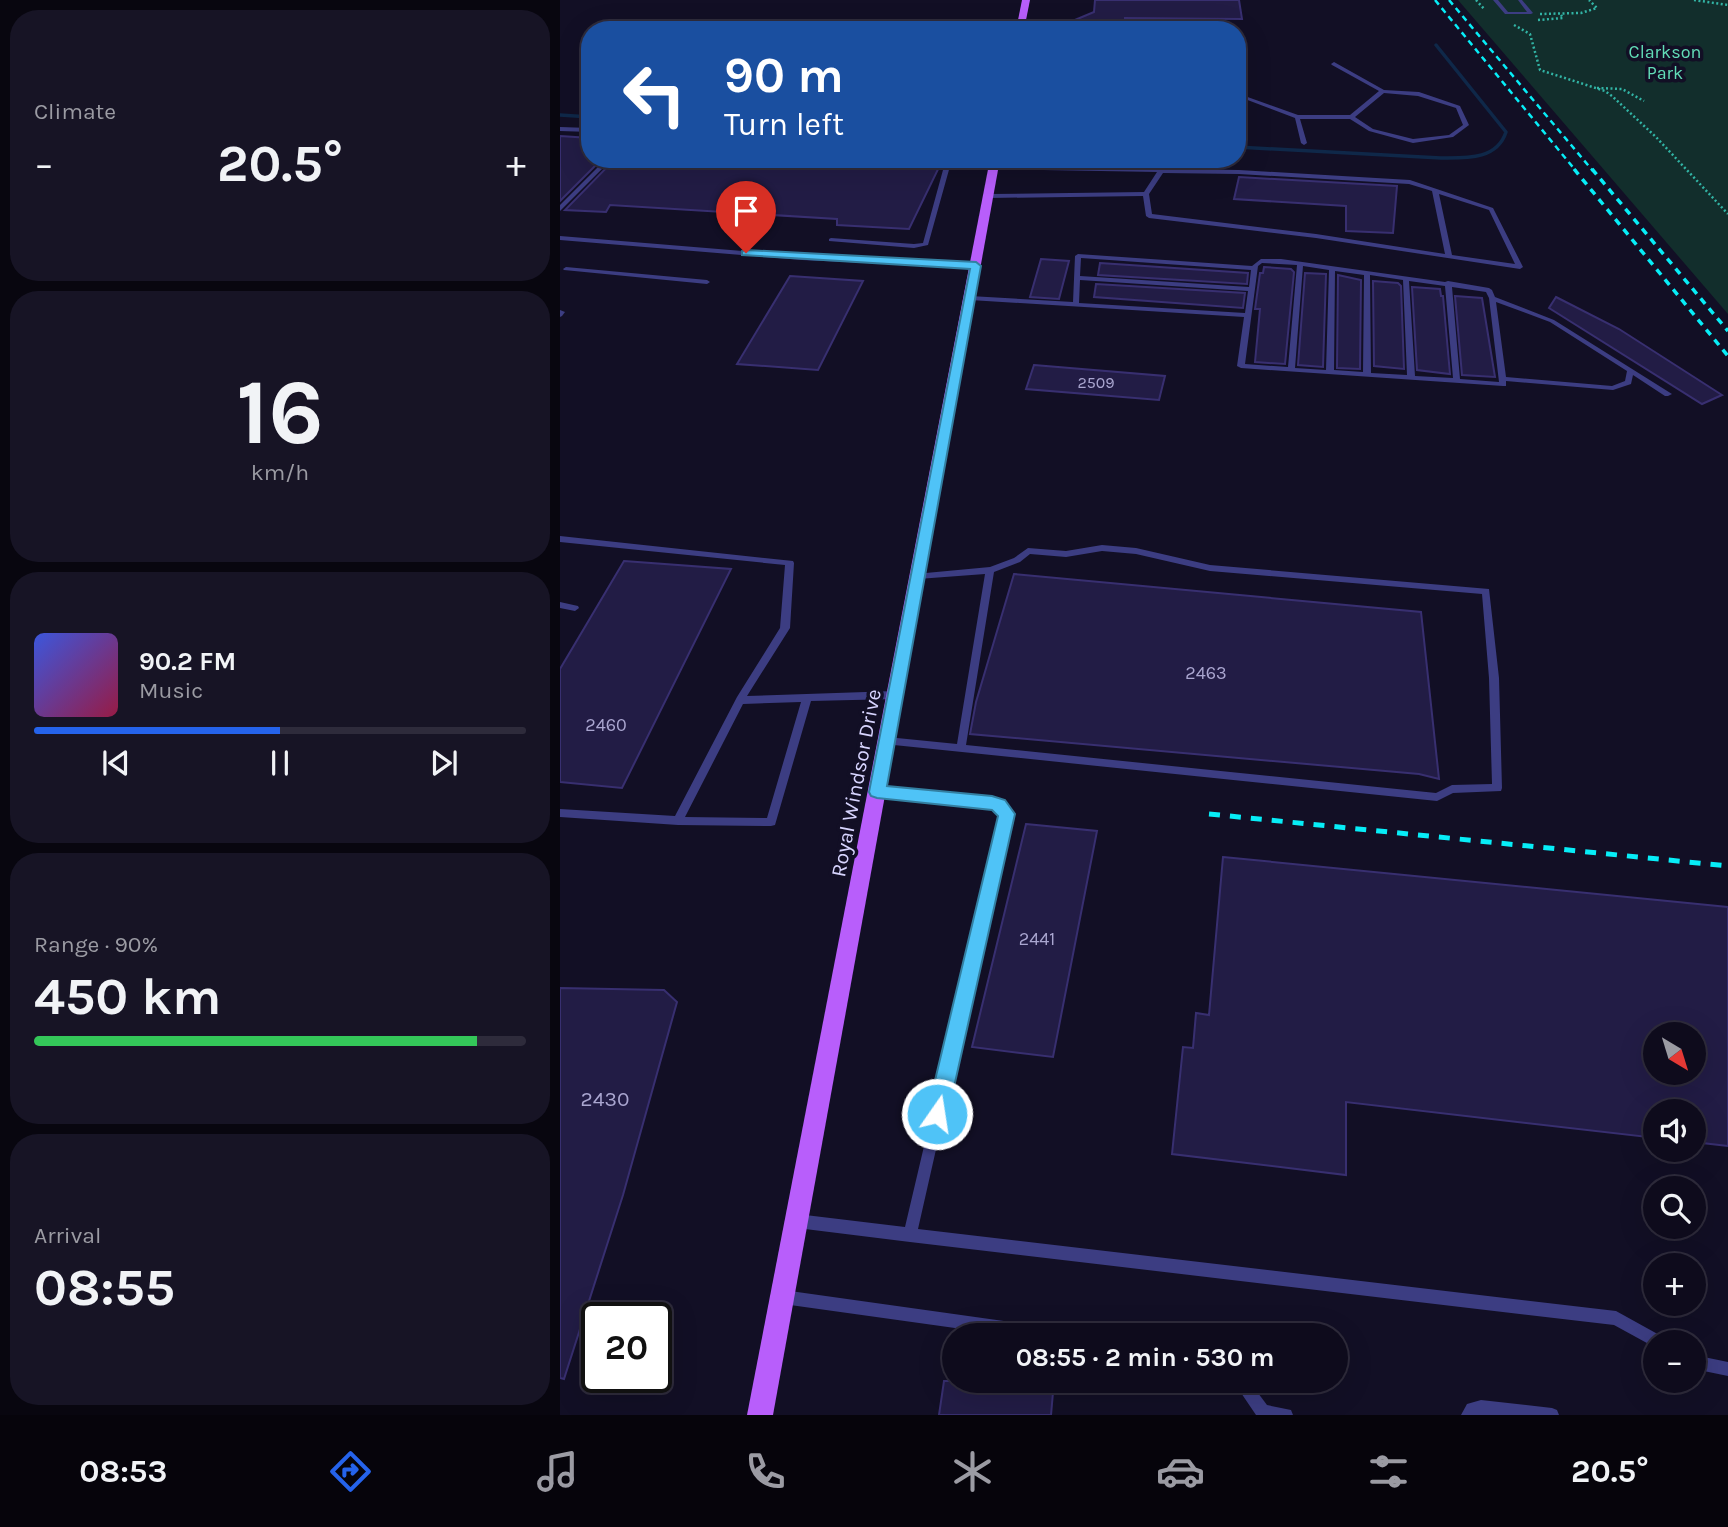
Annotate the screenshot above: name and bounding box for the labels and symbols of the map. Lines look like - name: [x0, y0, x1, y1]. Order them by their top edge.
- park label: Clarkson Park: [1629, 41, 1701, 84]
- pin: [716, 181, 776, 253]
- house number: 2509: [1077, 373, 1115, 392]
- house number: 2463: [1185, 662, 1227, 684]
- street label: Royal Windsor Drive: [826, 687, 886, 879]
- house number: 2460: [585, 714, 627, 736]
- house number: 2441: [1019, 928, 1055, 950]
- north arrow: [1643, 1022, 1706, 1085]
- position arrow: [900, 1077, 974, 1151]
- house number: 2430: [581, 1087, 629, 1111]
- speed limit sign: 20: [581, 1302, 672, 1393]

